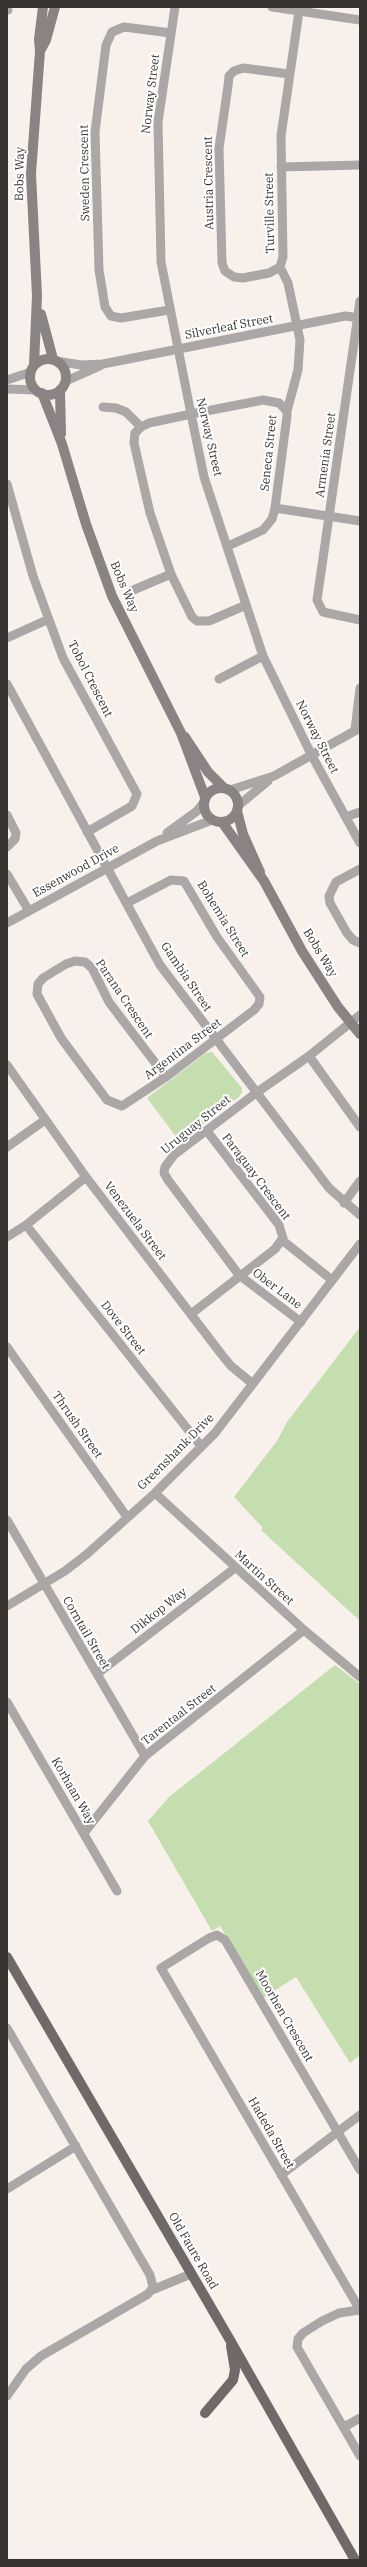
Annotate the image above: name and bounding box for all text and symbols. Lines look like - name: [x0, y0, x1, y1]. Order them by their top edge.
- street label: Norway Street: [139, 53, 163, 135]
- street label: Sweden Crescent: [77, 125, 93, 221]
- street label: Austria Crescent: [201, 136, 217, 230]
- street label: Bobs Way: [12, 147, 28, 201]
- street label: Turville Street: [262, 172, 278, 254]
- street label: Silverleaf Street: [184, 311, 274, 343]
- street label: Norway Street: [193, 396, 225, 478]
- street label: Armenia Street: [313, 411, 339, 499]
- street label: Seneca Street: [258, 414, 280, 492]
- street label: Bobs Way: [107, 559, 141, 615]
- street label: Tobol Crescent: [64, 638, 116, 720]
- street label: Norway Street: [292, 698, 342, 776]
- street label: Essenwood Drive: [30, 841, 122, 901]
- street label: Bohemia Street: [194, 878, 252, 960]
- street label: Bobs Way: [300, 926, 340, 980]
- street label: Gambia Street: [157, 939, 215, 1015]
- street label: Parana Crescent: [92, 957, 156, 1041]
- street label: Argentina Street: [142, 1015, 224, 1083]
- street label: Uruguay Street: [158, 1093, 234, 1157]
- street label: Paraguay Crescent: [219, 1131, 293, 1223]
- street label: Venezuela Street: [101, 1179, 169, 1263]
- street label: Ober Lane: [249, 1266, 305, 1312]
- street label: Dove Street: [98, 1298, 148, 1358]
- street label: Thrush Street: [49, 1389, 105, 1461]
- street label: Greenshank Drive: [135, 1411, 217, 1493]
- street label: Martin Street: [231, 1548, 297, 1608]
- street label: Dikkop Way: [128, 1585, 190, 1637]
- street label: Corntail Street: [59, 1594, 113, 1672]
- street label: Tarentaal Street: [139, 1681, 219, 1749]
- street label: Korhaan Way: [48, 1755, 98, 1827]
- street label: Moorhen Crescent: [252, 1968, 316, 2064]
- street label: Hadeda Street: [245, 2095, 297, 2171]
- street label: Old Faure Road: [165, 2210, 221, 2292]

